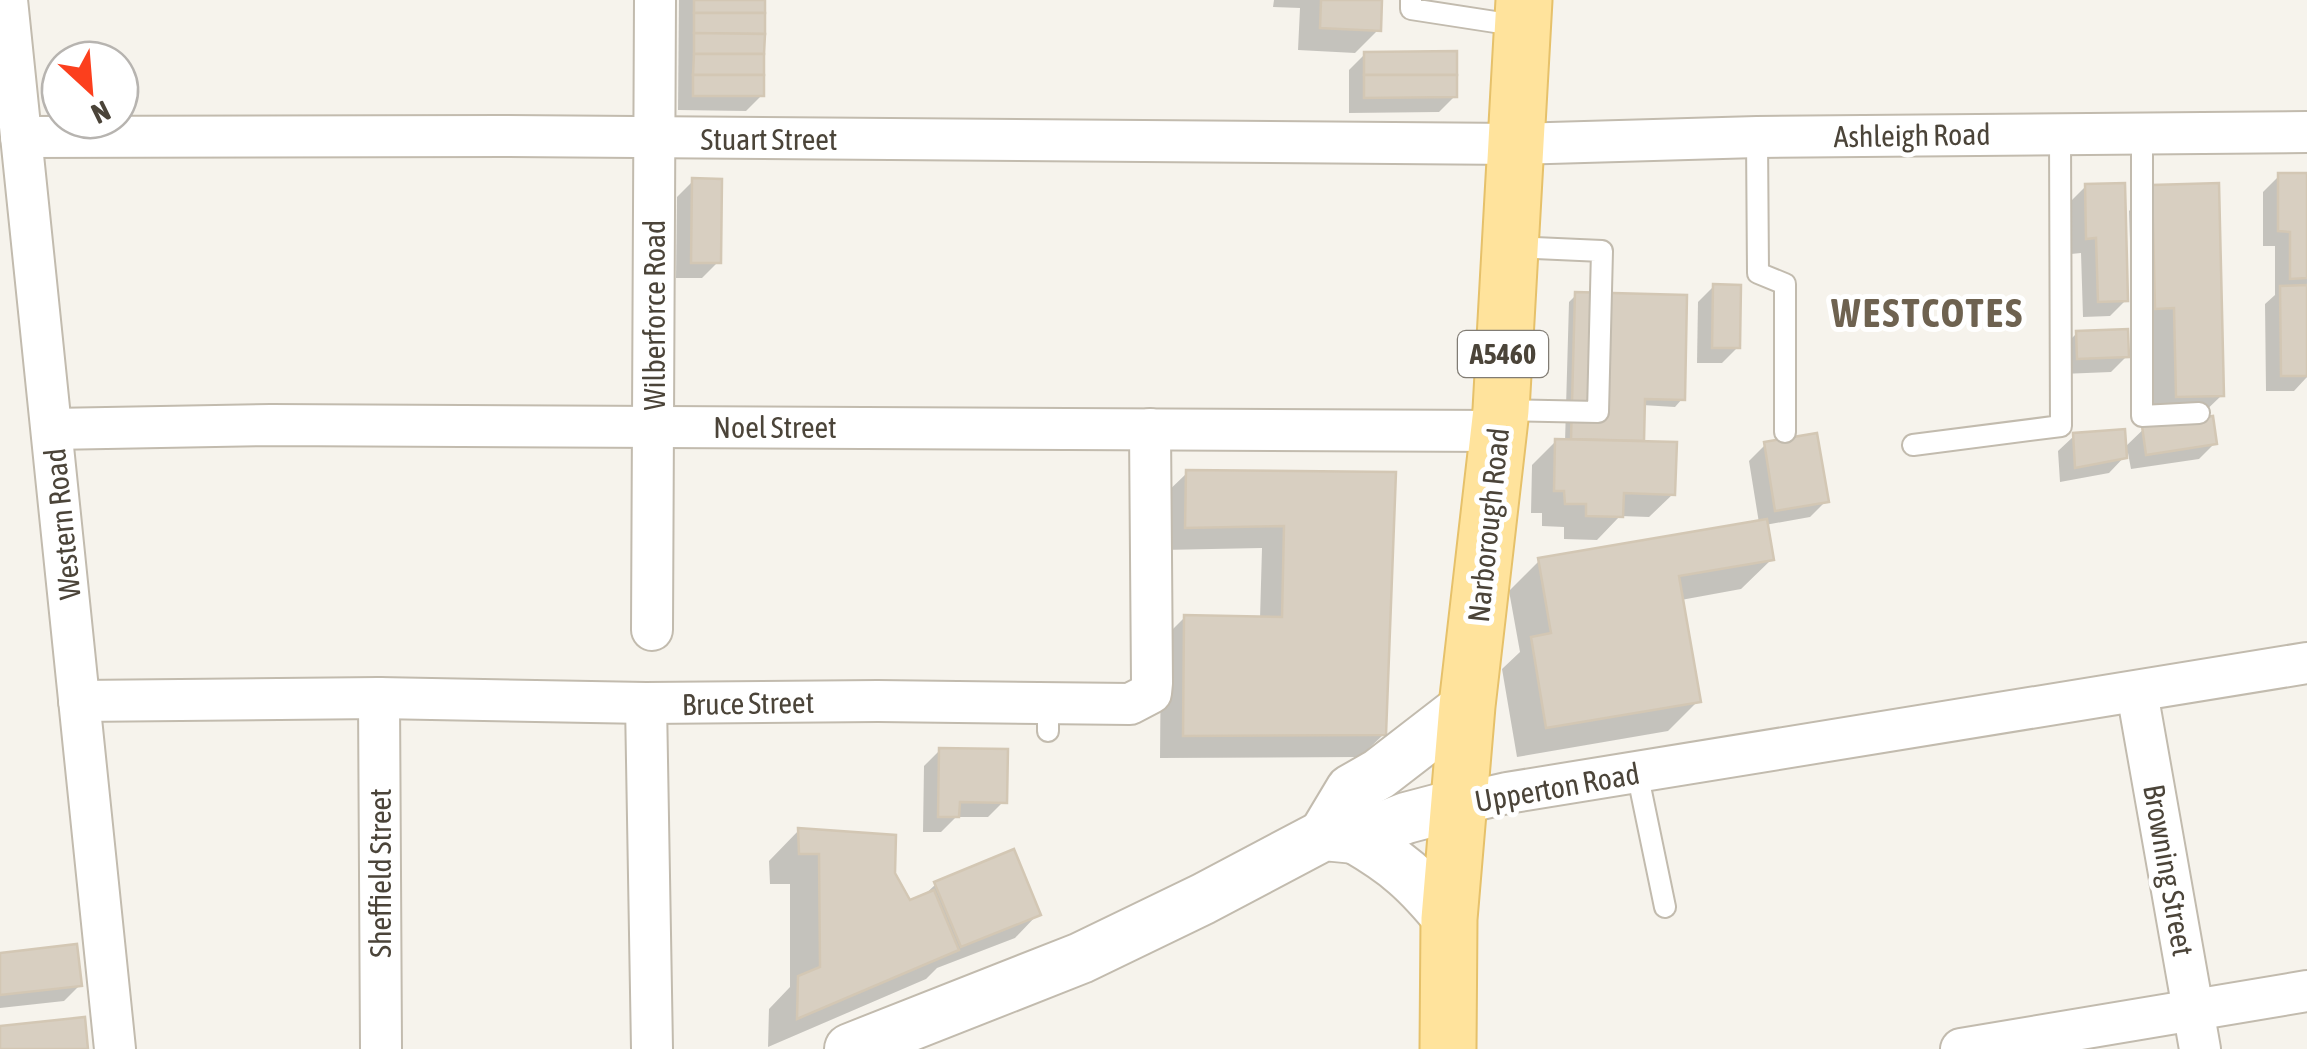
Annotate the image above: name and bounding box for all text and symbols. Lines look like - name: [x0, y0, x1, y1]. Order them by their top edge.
- north arrow: [40, 40, 140, 140]
- text: N: [87, 94, 115, 130]
- street label: Ashleigh Road: [1833, 117, 1991, 153]
- street label: Stuart Street: [701, 122, 837, 156]
- street label: Wilberforce Road: [637, 220, 671, 410]
- district label: WESTCOTES: [1830, 290, 2025, 335]
- road number: A5460: [1458, 331, 1548, 377]
- street label: Noel Street: [713, 410, 837, 444]
- street label: Narborough Road: [1461, 426, 1515, 624]
- street label: Western Road: [37, 447, 87, 601]
- street label: Bruce Street: [682, 685, 814, 721]
- street label: Upperton Road: [1472, 756, 1642, 818]
- street label: Browning Street: [2137, 782, 2201, 958]
- street label: Sheffield Street: [363, 788, 397, 958]

